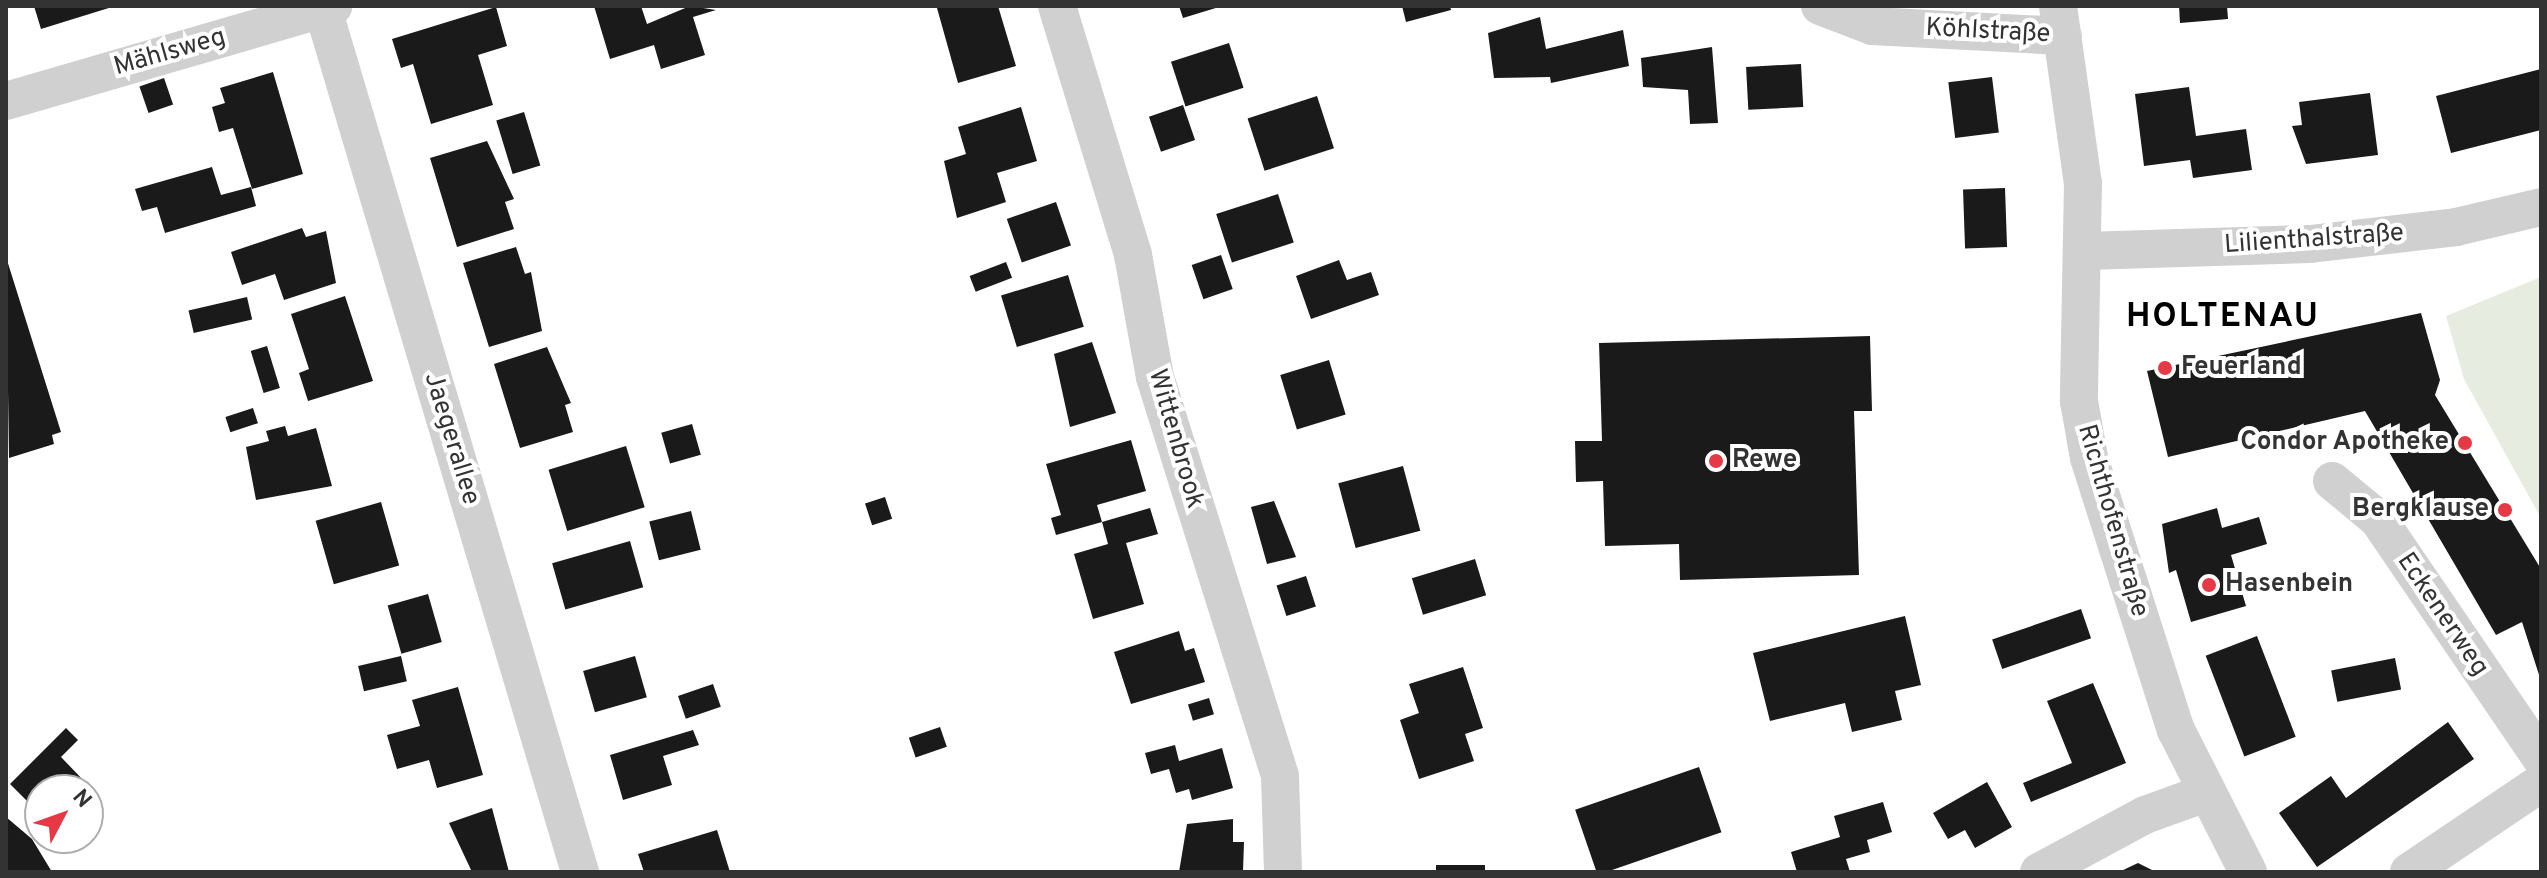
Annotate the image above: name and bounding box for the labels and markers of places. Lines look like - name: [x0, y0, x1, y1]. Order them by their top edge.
- place label: Feuerland: [2181, 352, 2302, 384]
- marker: Feuerland: [2156, 359, 2174, 377]
- place label: Condor Apotheke: [2239, 427, 2449, 459]
- marker: Condor Apotheke: [2456, 434, 2474, 452]
- place label: Rewe: [1732, 445, 1797, 477]
- marker: Rewe: [1707, 452, 1725, 470]
- place label: Bergklause: [2352, 494, 2489, 526]
- marker: Bergklause: [2496, 501, 2514, 519]
- place label: Hasenbein: [2225, 569, 2353, 601]
- marker: Hasenbein: [2200, 576, 2218, 594]

